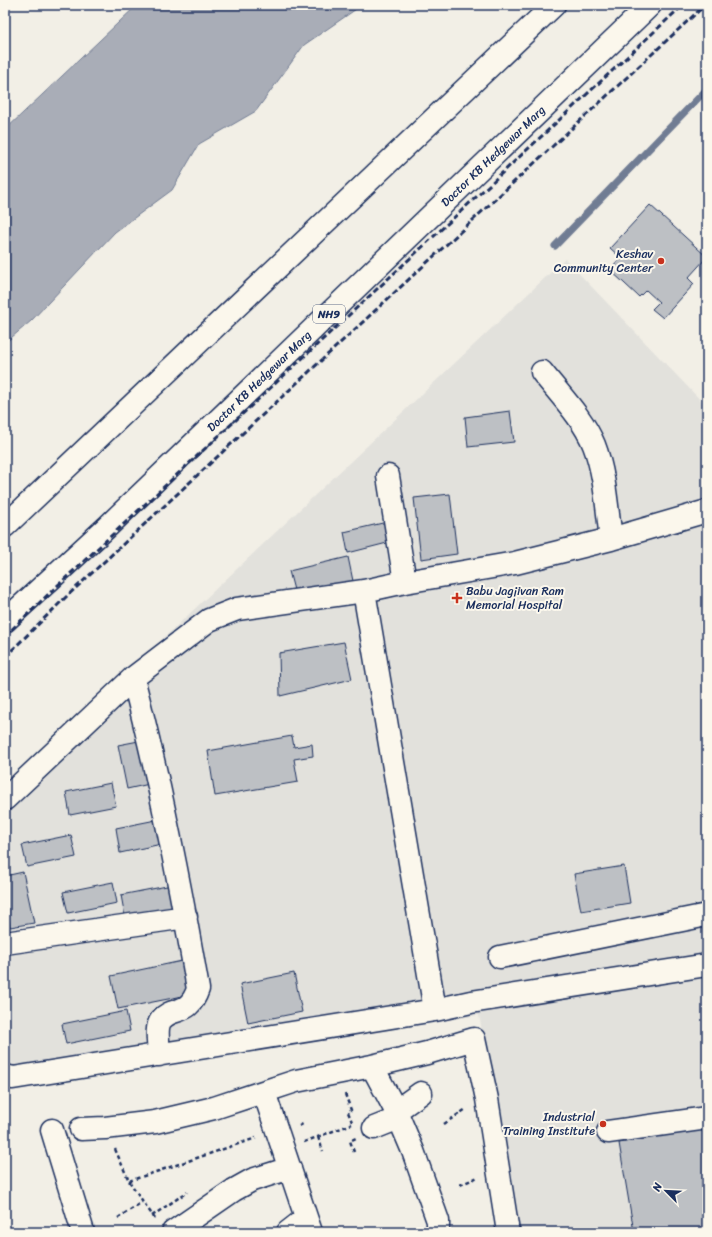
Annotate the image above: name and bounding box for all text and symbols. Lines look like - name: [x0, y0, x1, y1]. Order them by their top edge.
- street label: Doctor KB Hedgewar Marg: [435, 100, 551, 212]
- place label: Keshav Community Center: [554, 243, 654, 279]
- marker: Keshav Community Center: [656, 256, 666, 266]
- road number: NH9: [313, 305, 345, 323]
- street label: Doctor KB Hedgewar Marg: [201, 325, 317, 437]
- place label: Babu Jagjivan Ram Memorial Hospital: [466, 580, 564, 616]
- marker: Babu Jagjivan Ram Memorial Hospital: [451, 592, 463, 604]
- place label: Industrial Training Institute: [503, 1106, 596, 1142]
- marker: Industrial Training Institute: [598, 1119, 608, 1129]
- north arrow: [646, 1171, 686, 1211]
- text: N: [647, 1179, 668, 1195]

